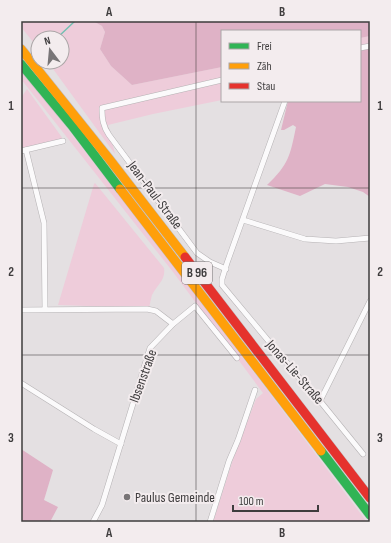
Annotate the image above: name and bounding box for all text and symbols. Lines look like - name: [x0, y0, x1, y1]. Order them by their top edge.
- text: A: [105, 4, 113, 20]
- text: B: [279, 4, 285, 20]
- north arrow: [30, 30, 70, 70]
- legend: [221, 30, 361, 102]
- text: N: [43, 34, 52, 48]
- text: Frei: [257, 39, 272, 54]
- text: Zäh: [257, 59, 272, 74]
- text: Stau: [257, 79, 275, 94]
- text: 1: [8, 98, 14, 114]
- text: 1: [377, 98, 383, 114]
- street label: Jean-Paul-Straße: [123, 157, 186, 232]
- road number: B 96: [182, 262, 212, 284]
- text: 2: [8, 264, 14, 280]
- text: 2: [377, 264, 383, 280]
- street label: Jonas-Lie-Straße: [262, 336, 328, 408]
- street label: Ibsenstraße: [126, 347, 160, 405]
- text: 3: [8, 430, 14, 446]
- text: 3: [377, 430, 383, 446]
- scale bar: [233, 487, 318, 513]
- place label: Paulus Gemeinde: [135, 489, 215, 506]
- marker: Paulus Gemeinde: [122, 492, 132, 502]
- text: 100 m: [239, 494, 264, 509]
- text: A: [105, 525, 113, 541]
- text: B: [279, 525, 285, 541]

